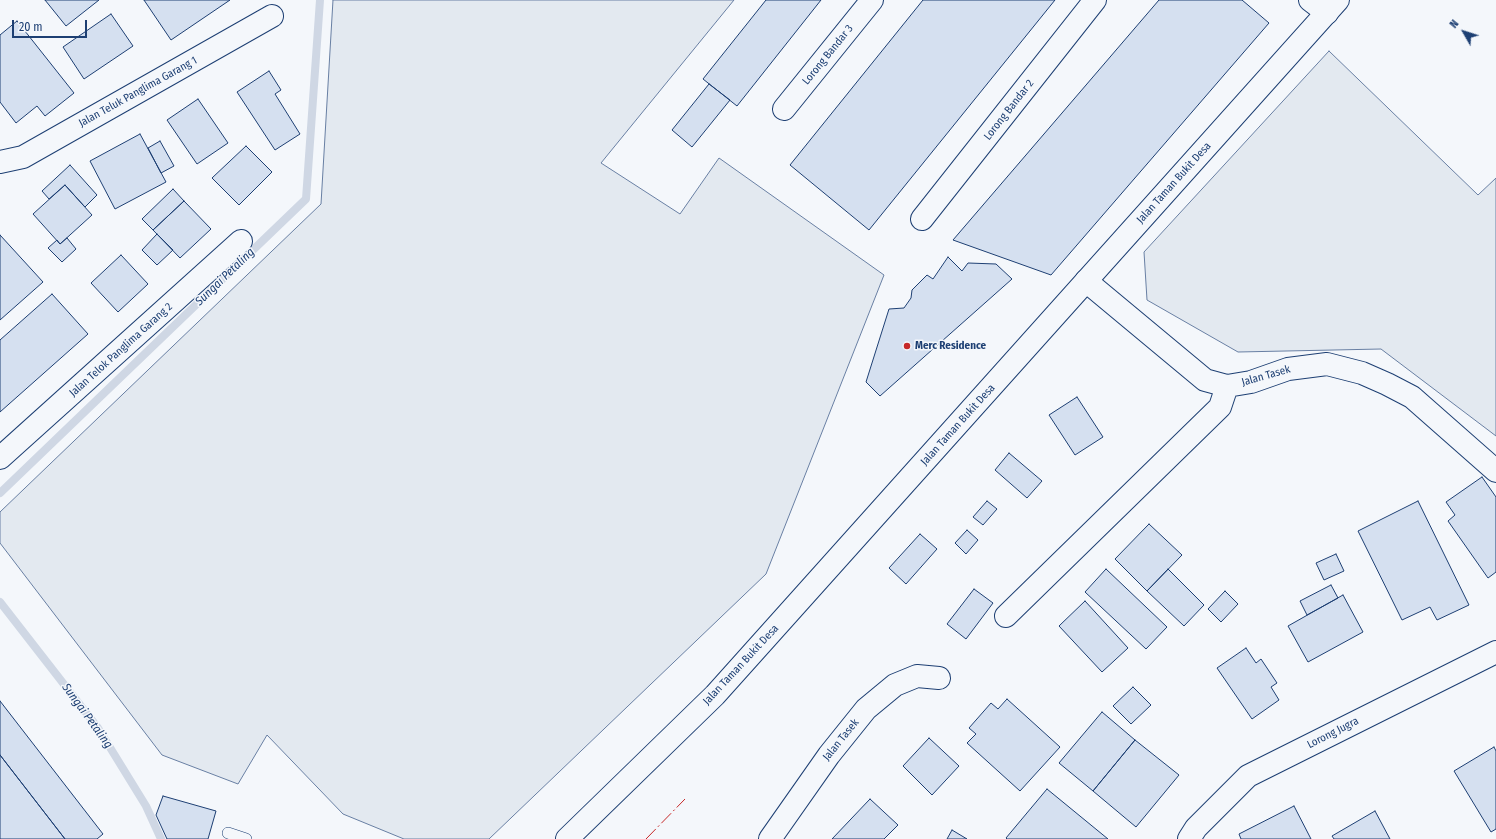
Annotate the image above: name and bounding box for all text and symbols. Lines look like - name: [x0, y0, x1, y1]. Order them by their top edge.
- scale bar: [14, 12, 89, 38]
- north arrow: [1444, 12, 1484, 52]
- text: N: [1447, 17, 1461, 31]
- text: 20 m: [19, 20, 43, 34]
- street label: Lorong Bandar 3: [800, 22, 856, 88]
- street label: Jalan Teluk Panglima Garang 1: [77, 54, 199, 130]
- street label: Lorong Bandar 2: [981, 77, 1037, 143]
- street label: Jalan Taman Bukit Desa: [1134, 140, 1214, 226]
- water label: Sungai Petaling: [192, 245, 258, 309]
- street label: Jalan Telok Panglima Garang 2: [67, 300, 175, 400]
- place label: Merc Residence: [915, 339, 986, 353]
- marker: Merc Residence: [902, 341, 912, 351]
- street label: Jalan Tasek: [1240, 363, 1292, 389]
- street label: Jalan Taman Bukit Desa: [918, 382, 998, 468]
- street label: Jalan Taman Bukit Desa: [700, 622, 782, 708]
- water label: Sungai Petaling: [59, 681, 115, 751]
- street label: Lorong Jugra: [1305, 714, 1361, 752]
- street label: Jalan Tasek: [820, 716, 862, 764]

